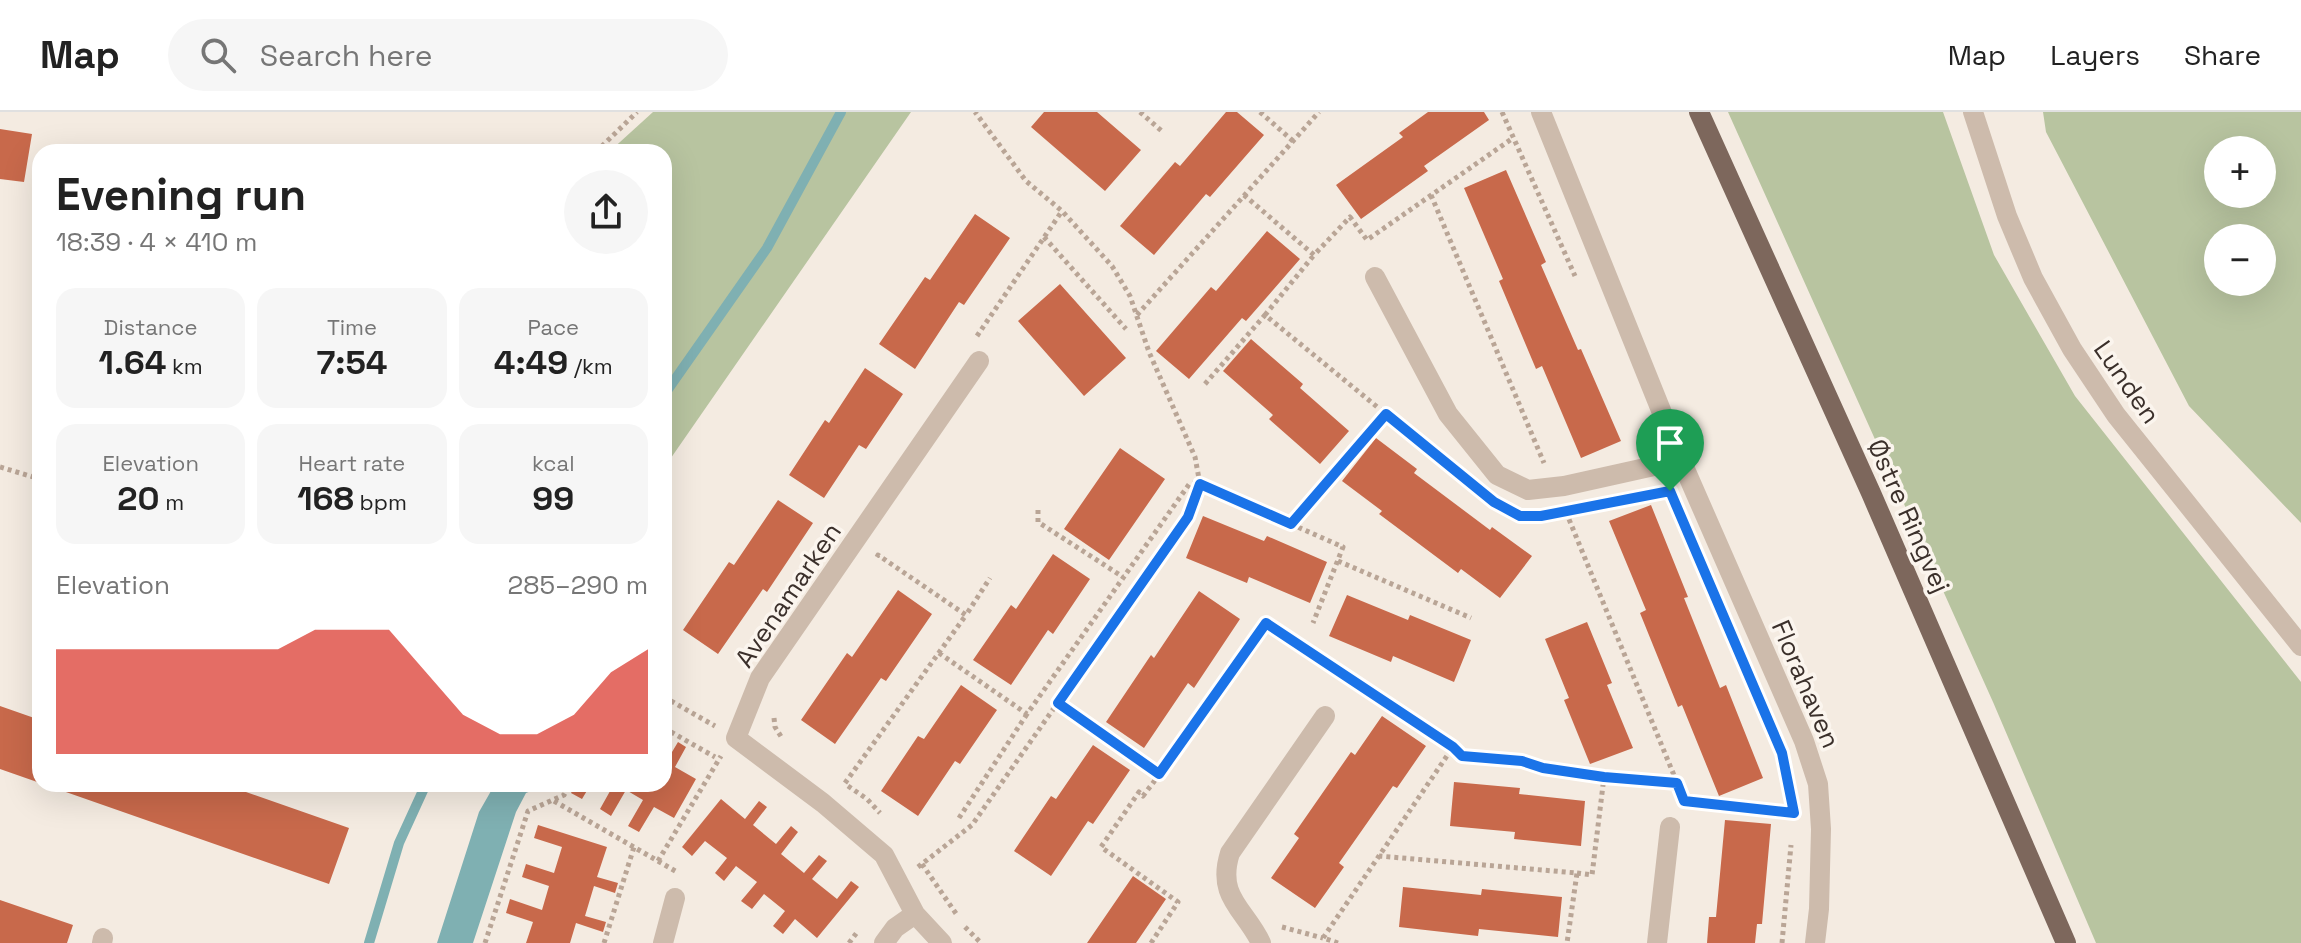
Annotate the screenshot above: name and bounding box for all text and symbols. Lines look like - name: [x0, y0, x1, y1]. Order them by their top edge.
- search box: [168, 19, 728, 91]
- text: Map: [40, 31, 120, 79]
- icon: search: [196, 33, 240, 77]
- text: Search here: [260, 36, 433, 75]
- text: Map: [1948, 37, 2006, 73]
- text: Layers: [2050, 37, 2140, 73]
- text: Share: [2184, 37, 2261, 73]
- map controls: [2204, 136, 2276, 296]
- button: +: [2204, 136, 2276, 208]
- text: Evening run: [56, 167, 306, 223]
- button: share: [564, 170, 648, 254]
- button: −: [2204, 224, 2276, 296]
- text: 18:39 · 4 × 410 m: [56, 225, 257, 259]
- text: Distance: [104, 313, 198, 341]
- text: Time: [327, 313, 377, 341]
- text: Pace: [528, 313, 579, 341]
- street label: Lunden: [2086, 334, 2168, 430]
- text: 1.64: [99, 341, 166, 384]
- text: 7:54: [316, 341, 387, 384]
- text: 4:49: [494, 341, 568, 384]
- text: km: [166, 352, 203, 380]
- text: /km: [568, 352, 613, 380]
- pin: [1636, 409, 1704, 491]
- icon: arrive: [1648, 421, 1692, 465]
- street label: Østre Ringvej: [1860, 434, 1958, 598]
- text: Elevation: [102, 449, 199, 477]
- text: Heart rate: [299, 449, 405, 477]
- text: kcal: [532, 449, 575, 477]
- text: 20: [117, 477, 159, 520]
- text: 168: [297, 477, 354, 520]
- text: 99: [532, 477, 574, 520]
- text: m: [159, 488, 184, 516]
- text: bpm: [354, 488, 407, 516]
- street label: Avenamarken: [727, 516, 849, 674]
- text: Elevation: [56, 568, 170, 602]
- text: 285–290 m: [508, 568, 648, 602]
- street label: Florahaven: [1764, 615, 1848, 753]

